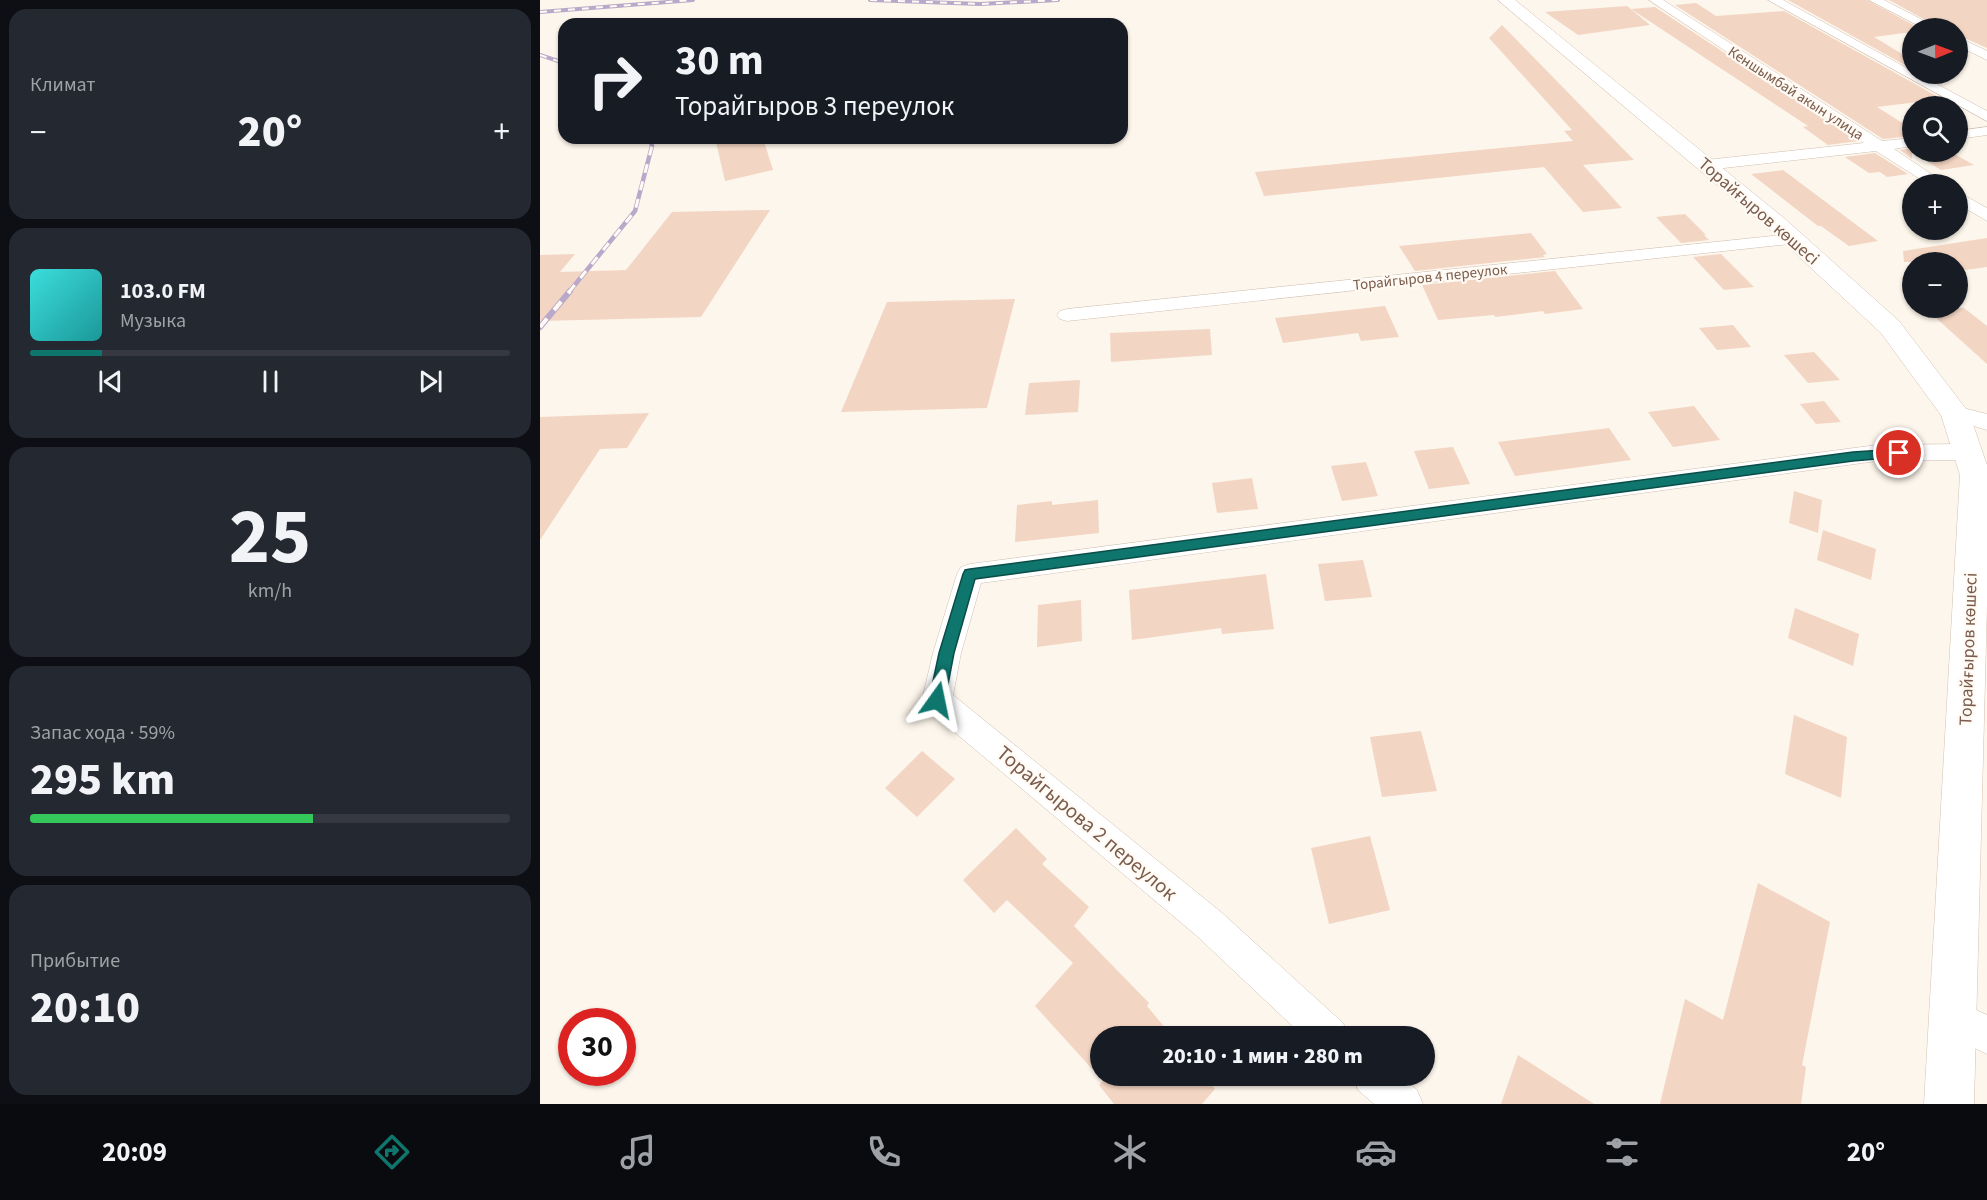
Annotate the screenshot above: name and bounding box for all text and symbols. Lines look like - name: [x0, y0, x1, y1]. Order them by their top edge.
- north arrow: [1902, 18, 1968, 84]
- map controls: [1902, 18, 1968, 318]
- text: 30 m: [675, 31, 764, 91]
- icon: right: [576, 42, 654, 120]
- street label: Кеншымбай акын улица: [1724, 42, 1868, 145]
- text: Климат: [30, 71, 96, 99]
- text: Торайгыров 3 переулок: [675, 87, 954, 126]
- button: search: [1902, 96, 1968, 162]
- text: 20°: [238, 100, 302, 164]
- text: −: [30, 109, 46, 156]
- text: +: [494, 109, 510, 156]
- street label: Торайғыров көшесі: [1693, 152, 1825, 271]
- button: +: [1902, 174, 1968, 240]
- button: −: [1902, 252, 1968, 318]
- street label: Торайгыров 4 переулок: [1352, 259, 1509, 296]
- text: 103.0 FM: [120, 275, 206, 307]
- text: Музыка: [120, 307, 186, 335]
- icon: previous: [94, 365, 127, 398]
- icon: pause: [254, 365, 287, 398]
- icon: next: [414, 365, 447, 398]
- pin: [1873, 427, 1924, 478]
- icon: arrive: [1882, 436, 1915, 469]
- text: 25: [229, 482, 311, 593]
- street label: Торайғыров көшесі: [1953, 572, 1984, 726]
- text: km/h: [248, 577, 292, 605]
- position arrow: [905, 668, 969, 732]
- text: Запас хода · 59%: [30, 719, 175, 747]
- street label: Торайгырова 2 переулок: [990, 738, 1184, 908]
- text: 295 km: [30, 748, 175, 812]
- text: Прибытие: [30, 947, 120, 975]
- text: 20:10: [30, 976, 140, 1040]
- speed limit sign: 30: [558, 1008, 636, 1086]
- text: 20:10 · 1 мин · 280 m: [1162, 1040, 1363, 1072]
- icon: directions: [371, 1131, 413, 1173]
- icon: music: [617, 1131, 659, 1173]
- icon: phone: [863, 1131, 905, 1173]
- icon: climate: [1109, 1131, 1151, 1173]
- icon: car: [1355, 1131, 1397, 1173]
- icon: filters: [1601, 1131, 1643, 1173]
- text: 20:09: [102, 1133, 167, 1172]
- text: 20°: [1847, 1133, 1885, 1172]

